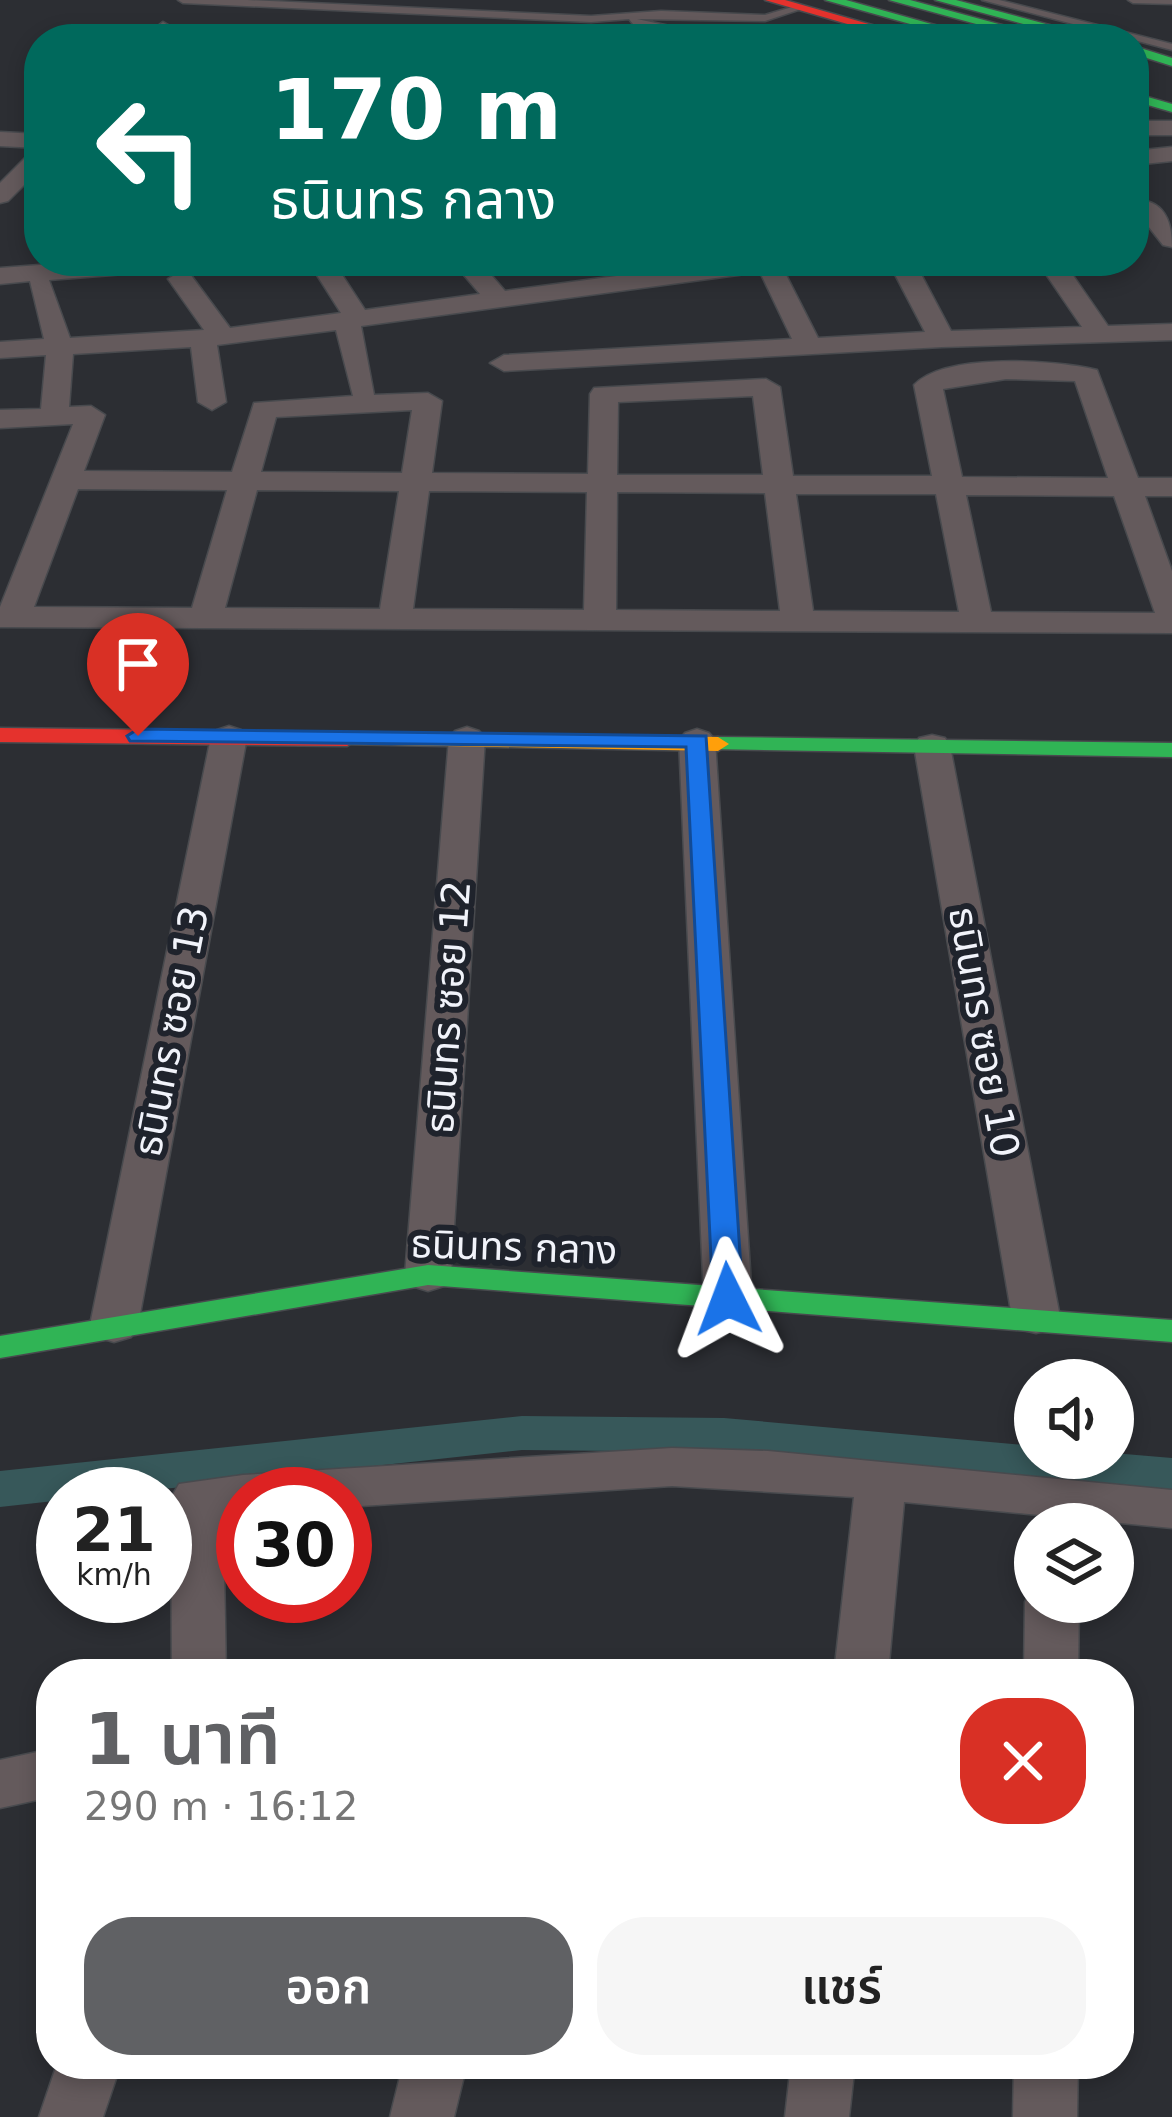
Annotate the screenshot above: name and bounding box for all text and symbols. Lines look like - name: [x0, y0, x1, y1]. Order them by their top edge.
- text: 170 m: [270, 61, 562, 159]
- icon: left: [72, 72, 228, 228]
- text: ธนินทร กลาง: [270, 168, 556, 231]
- pin: [87, 613, 189, 736]
- icon: arrive: [105, 631, 171, 697]
- street label: ธนินทร ซอย 12: [417, 879, 479, 1135]
- street label: ธนินทร ซอย 13: [125, 902, 217, 1160]
- street label: ธนินทร ซอย 10: [940, 903, 1028, 1161]
- street label: ธนินทร กลาง: [410, 1221, 618, 1273]
- position arrow: [665, 1236, 791, 1362]
- map controls: [1014, 1359, 1134, 1623]
- button: sound: [1014, 1359, 1134, 1479]
- speed limit sign: 30: [216, 1467, 372, 1623]
- text: 21: [72, 1495, 156, 1565]
- button: layers: [1014, 1503, 1134, 1623]
- text: km/h: [76, 1557, 152, 1592]
- text: 1 นาที: [84, 1697, 281, 1781]
- button: close: [960, 1698, 1086, 1824]
- text: 290 m · 16:12: [84, 1784, 358, 1829]
- button: ออก: [84, 1917, 573, 2055]
- button: แชร์: [597, 1917, 1086, 2055]

